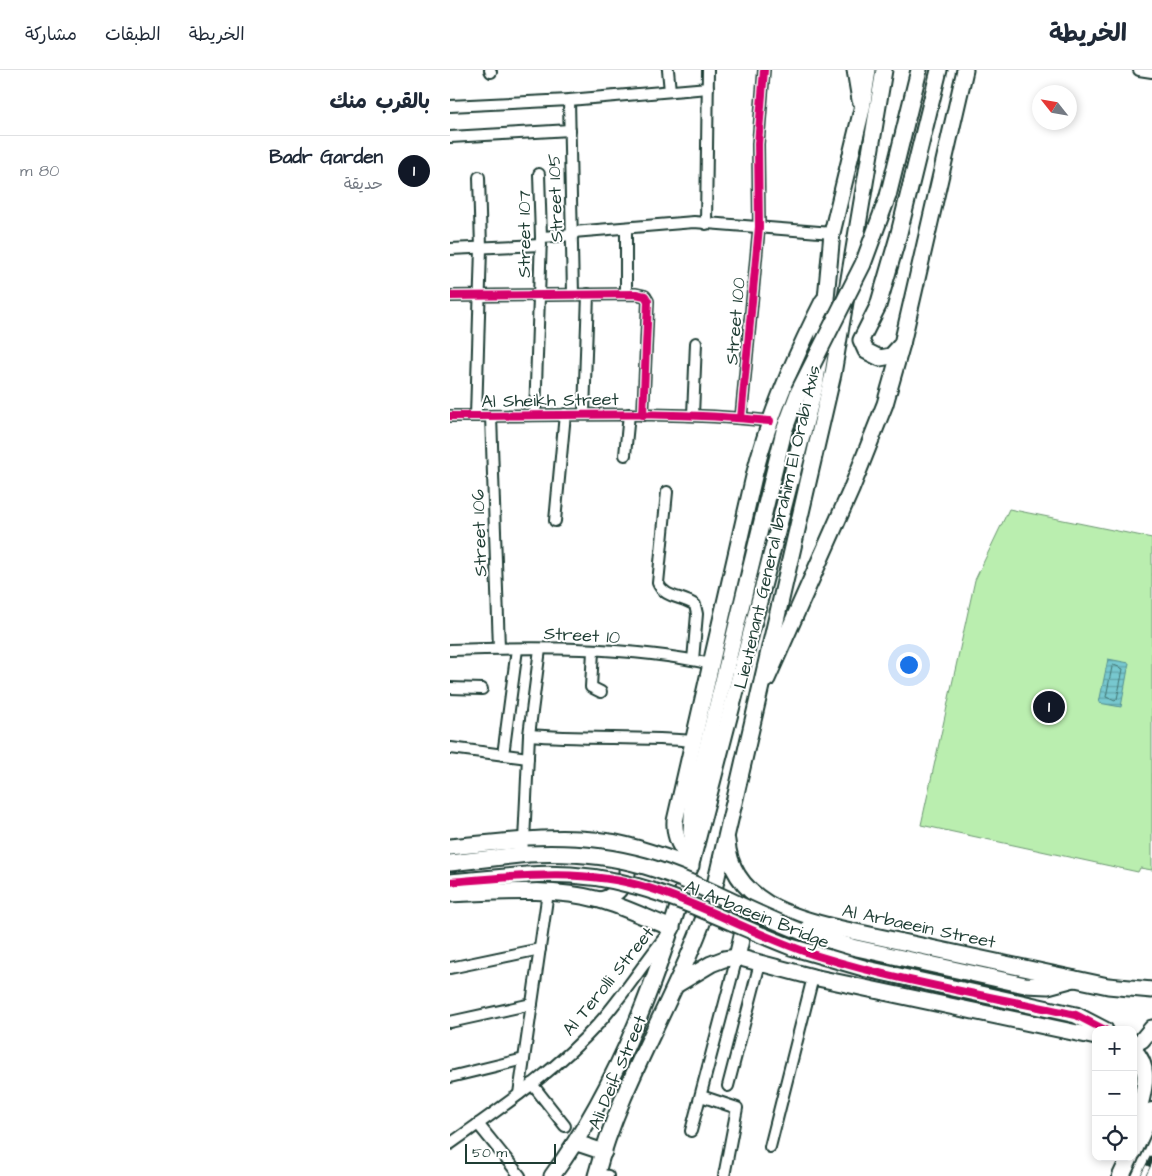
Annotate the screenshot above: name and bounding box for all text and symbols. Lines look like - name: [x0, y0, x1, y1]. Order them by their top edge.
- text: الخريطة: [1049, 17, 1127, 51]
- text: مشاركة: [25, 22, 77, 47]
- text: الطبقات: [105, 22, 161, 47]
- text: الخريطة: [189, 22, 245, 47]
- north arrow: [1032, 85, 1077, 130]
- text: بالقرب منك: [329, 87, 430, 116]
- text: Badr Garden: [269, 144, 383, 171]
- street label: Street 105: [541, 153, 570, 243]
- text: 80 m: [20, 160, 59, 182]
- text: 1: [413, 160, 415, 182]
- text: حديقة: [344, 173, 383, 195]
- street label: Street 107: [512, 190, 537, 278]
- street label: Street 100: [719, 276, 752, 366]
- street label: Lieutenant General Ibrahim El Orabi Axis: [728, 363, 827, 691]
- street label: Al Sheikh Street: [481, 387, 620, 414]
- street label: Street 106: [465, 489, 494, 577]
- street label: Street 10: [543, 621, 621, 650]
- your location: [896, 652, 922, 678]
- pin: 1: [1033, 688, 1065, 726]
- street label: Al Arbaeein Bridge: [680, 874, 833, 956]
- street label: Al Arbaeein Street: [840, 898, 999, 955]
- street label: Al Terolli Street: [557, 921, 661, 1041]
- street label: Ali Deif Street: [582, 1011, 653, 1133]
- map controls: [1092, 1026, 1137, 1161]
- button: +: [1092, 1026, 1137, 1071]
- button: −: [1092, 1071, 1137, 1116]
- button: locate: [1092, 1116, 1137, 1161]
- scale bar: [465, 1141, 556, 1164]
- text: 50 m: [472, 1143, 507, 1163]

